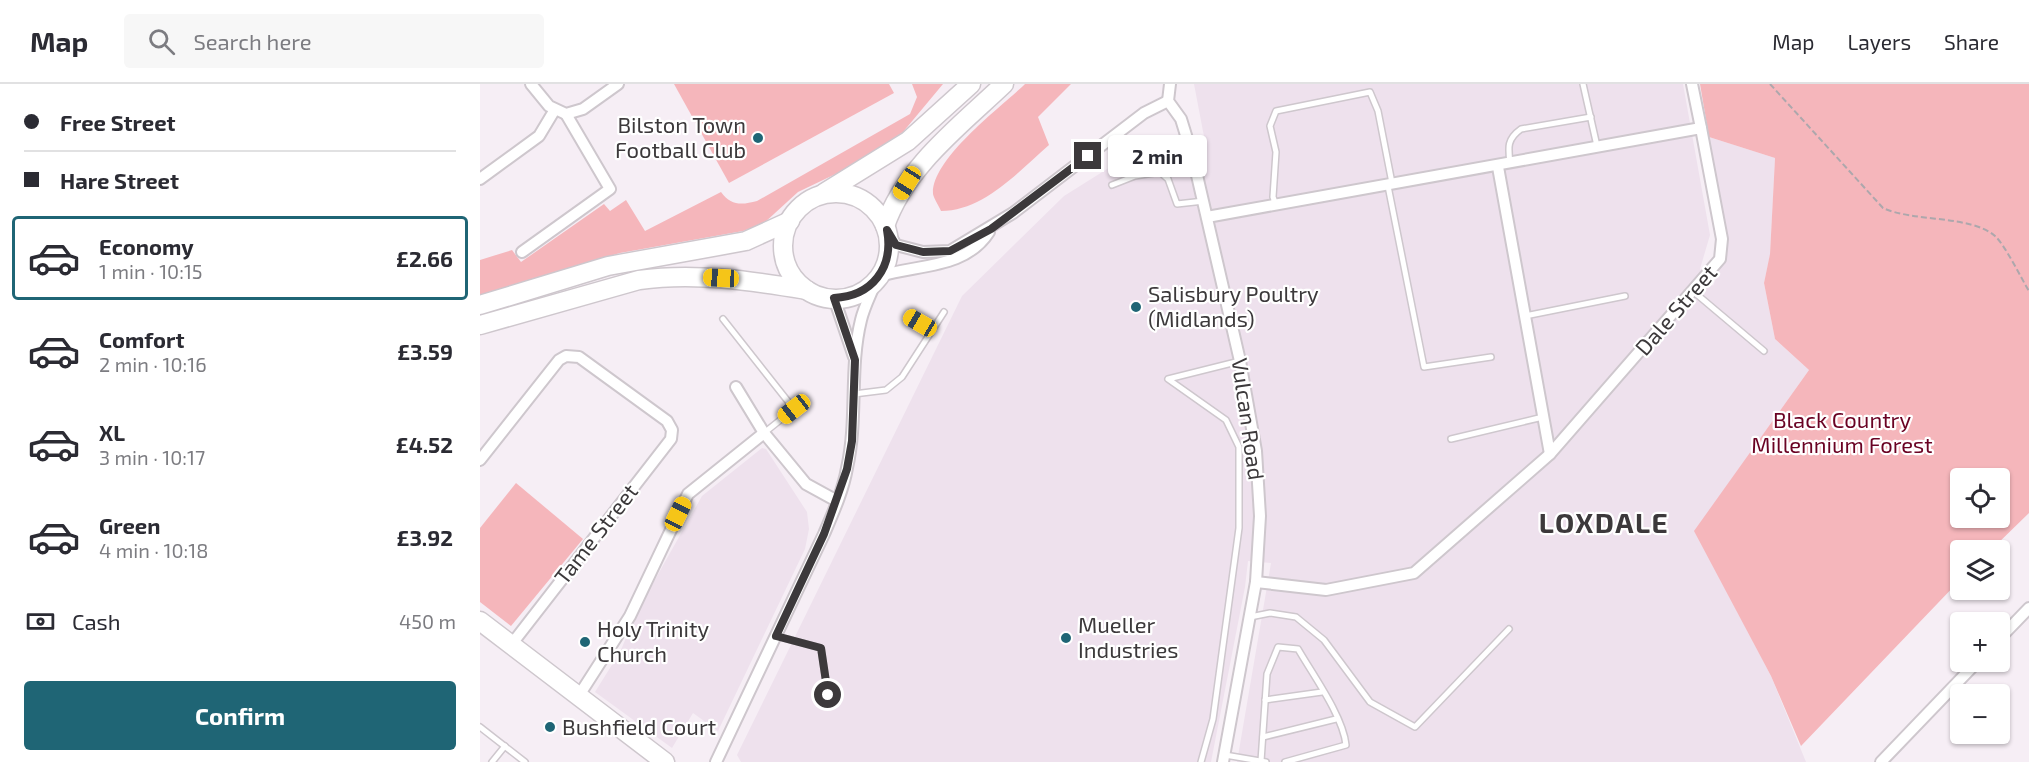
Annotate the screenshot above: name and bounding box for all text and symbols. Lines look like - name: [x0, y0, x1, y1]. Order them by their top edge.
- search box: [124, 14, 544, 68]
- text: Map: [30, 24, 88, 58]
- icon: search: [145, 25, 178, 58]
- text: Search here: [193, 28, 312, 54]
- text: Map: [1772, 29, 1814, 54]
- text: Layers: [1847, 29, 1911, 54]
- text: Share: [1944, 29, 1999, 54]
- text: Free Street: [60, 109, 176, 135]
- place label: Bilston Town Football Club: [615, 111, 746, 162]
- marker: Bilston Town Football Club: [751, 131, 765, 145]
- callout: 2 min: [1109, 135, 1208, 177]
- route end: [1074, 142, 1101, 169]
- text: 2 min: [1132, 144, 1183, 168]
- car: [890, 163, 924, 203]
- text: Hare Street: [60, 167, 179, 193]
- icon: car: [27, 231, 81, 285]
- text: Economy: [99, 233, 194, 259]
- text: £2.66: [396, 245, 453, 271]
- text: 1 min · 10:15: [99, 259, 203, 283]
- street label: Dale Street: [1629, 259, 1721, 360]
- car: [703, 268, 739, 288]
- place label: Salisbury Poultry (Midlands): [1148, 280, 1319, 331]
- marker: Salisbury Poultry (Midlands): [1129, 300, 1143, 314]
- car: [900, 306, 940, 340]
- icon: car: [27, 324, 81, 378]
- text: Comfort: [99, 326, 184, 352]
- text: £3.59: [397, 338, 453, 364]
- text: 2 min · 10:16: [99, 352, 207, 376]
- street label: Vulcan Road: [1228, 356, 1270, 482]
- car: [774, 391, 814, 427]
- park label: Black Country Millennium Forest: [1751, 406, 1933, 457]
- icon: car: [27, 417, 81, 471]
- text: XL: [99, 419, 125, 445]
- text: £4.52: [396, 431, 453, 457]
- text: 3 min · 10:17: [99, 445, 205, 469]
- map controls: [1950, 468, 2010, 744]
- button: locate: [1950, 468, 2010, 528]
- street label: Tame Street: [548, 478, 642, 589]
- car: [662, 494, 694, 534]
- district label: LOXDALE: [1539, 505, 1669, 539]
- icon: car: [27, 510, 81, 564]
- text: Green: [99, 512, 161, 538]
- text: £3.92: [397, 524, 453, 550]
- text: 4 min · 10:18: [99, 538, 208, 562]
- button: layers: [1950, 540, 2010, 600]
- icon: cash: [24, 605, 57, 638]
- text: Cash: [72, 608, 121, 634]
- text: 450 m: [399, 609, 456, 633]
- place label: Mueller Industries: [1078, 611, 1179, 662]
- button: +: [1950, 612, 2010, 672]
- place label: Holy Trinity Church: [597, 615, 709, 666]
- marker: Mueller Industries: [1059, 631, 1073, 645]
- marker: Holy Trinity Church: [578, 635, 592, 649]
- button: Confirm: [24, 681, 456, 750]
- route start: [814, 681, 841, 708]
- button: −: [1950, 684, 2010, 744]
- place label: Bushfield Court: [562, 713, 716, 739]
- marker: Bushfield Court: [543, 720, 557, 734]

